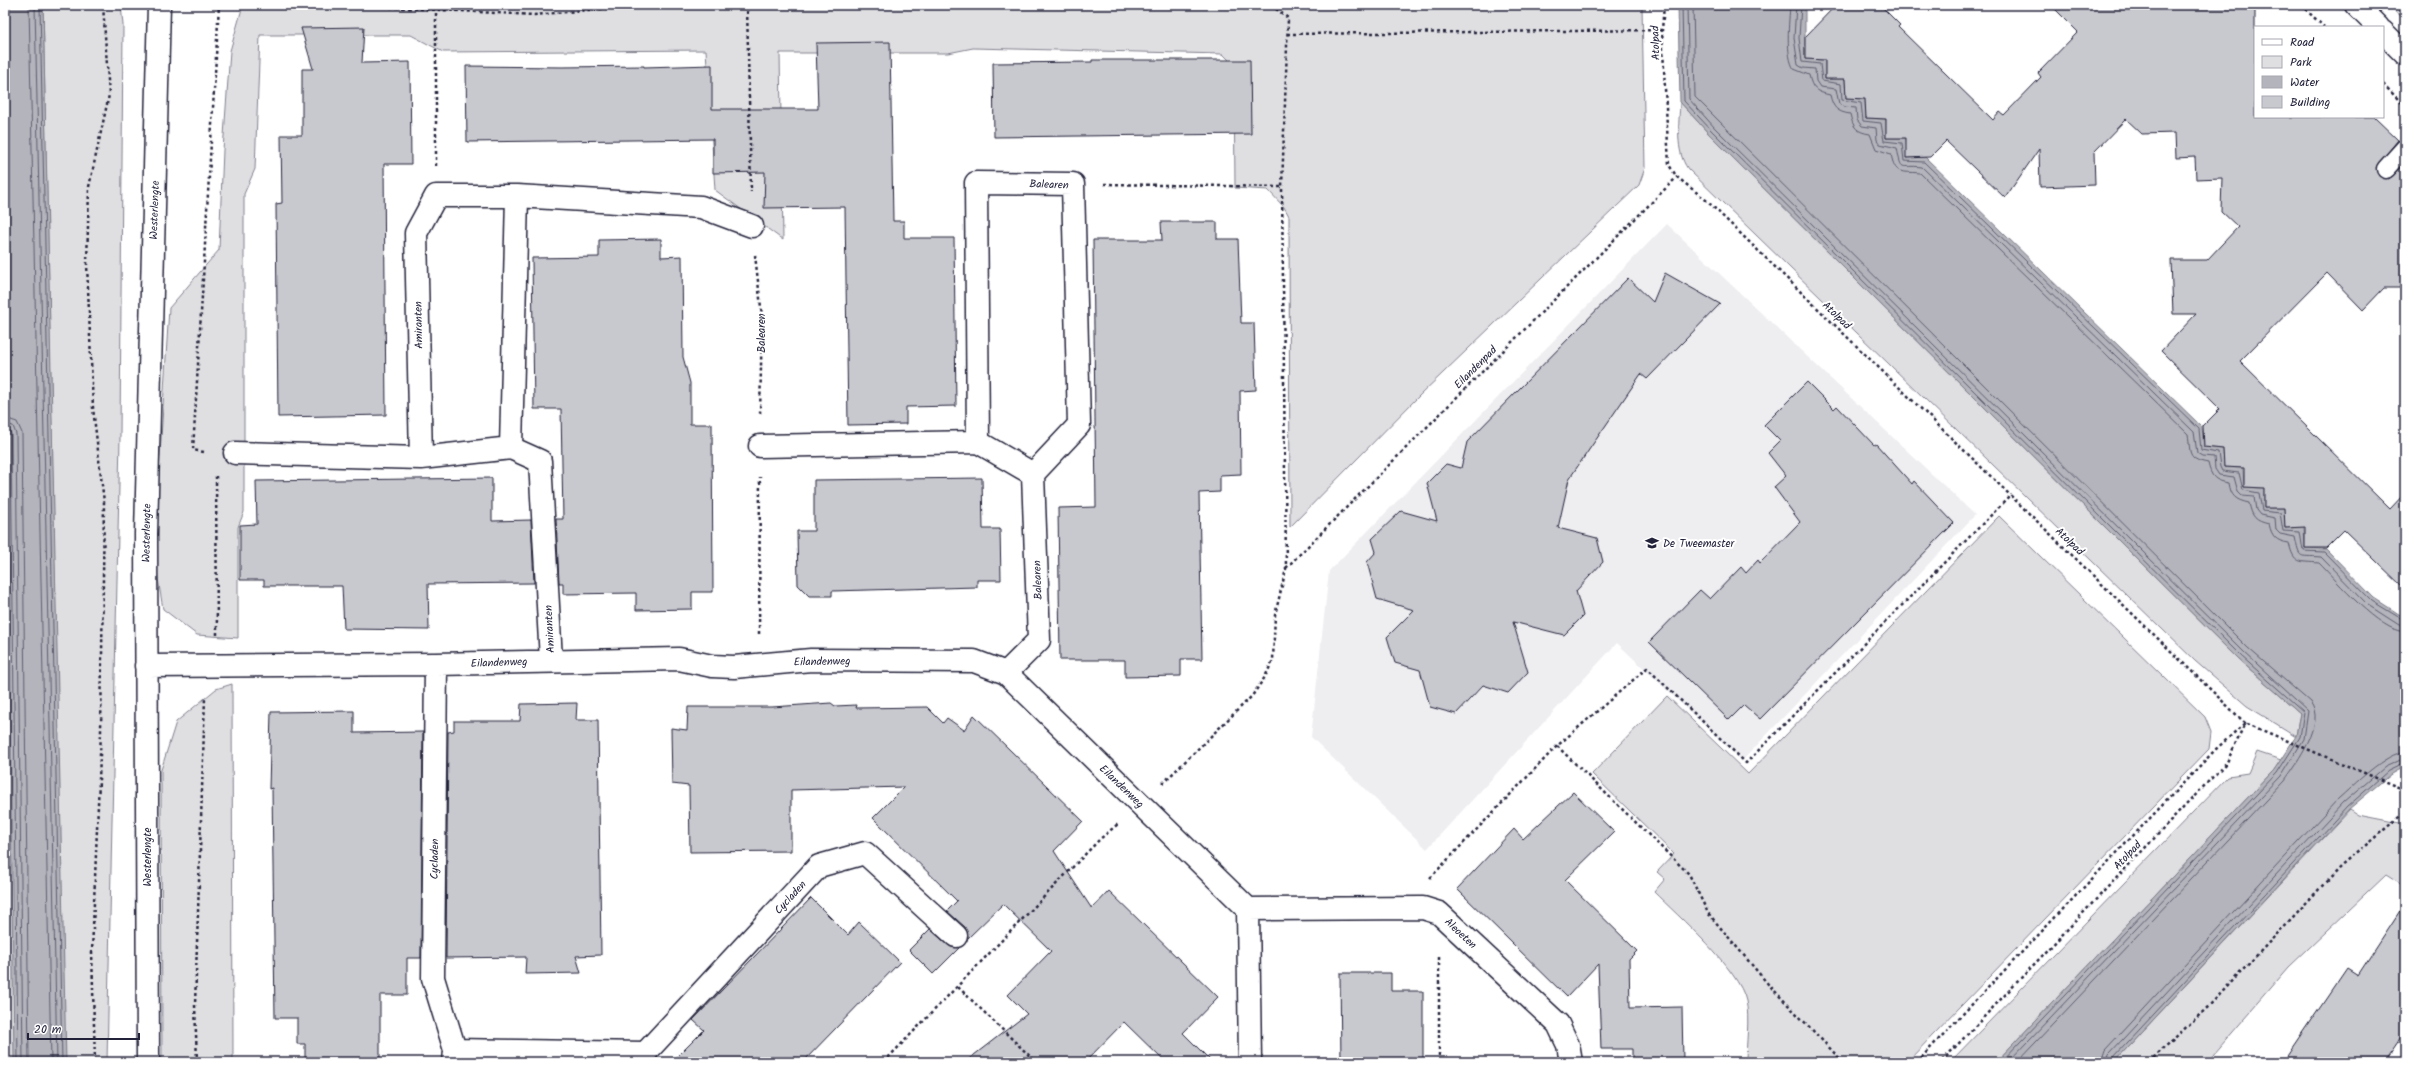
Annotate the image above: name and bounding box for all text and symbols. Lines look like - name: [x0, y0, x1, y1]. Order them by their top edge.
- street label: Atolpad: [1646, 25, 1666, 61]
- legend: [2254, 26, 2384, 118]
- text: Road: [2290, 33, 2315, 52]
- text: Park: [2290, 53, 2312, 72]
- text: Water: [2290, 73, 2320, 92]
- text: Building: [2290, 93, 2330, 112]
- street label: Balearen: [1029, 175, 1069, 195]
- street label: Westerlengte: [145, 180, 165, 240]
- street label: Atolpad: [1818, 297, 1855, 335]
- street label: Amiranten: [410, 301, 428, 349]
- street label: Balearen: [753, 313, 771, 353]
- street label: Eilandenpad: [1450, 342, 1502, 394]
- street label: Westerlengte: [137, 503, 157, 563]
- street label: Atolpad: [2051, 523, 2088, 561]
- school or university icon: De Tweemaster: [1644, 535, 1660, 551]
- place label: De Tweemaster: [1663, 535, 1735, 553]
- street label: Balearen: [1028, 560, 1048, 600]
- street label: Amiranten: [540, 604, 560, 653]
- street label: Eilandenweg: [470, 653, 528, 673]
- street label: Eilandenweg: [794, 653, 850, 671]
- street label: Eilandenweg: [1095, 761, 1148, 813]
- street label: Westerlengte: [139, 827, 157, 887]
- street label: Atolpad: [2109, 837, 2147, 874]
- street label: Cycladen: [426, 838, 444, 880]
- street label: Cycladen: [770, 877, 811, 919]
- street label: Aleoeten: [1440, 914, 1481, 954]
- scale bar: [28, 1015, 139, 1041]
- text: 20 m: [34, 1020, 62, 1039]

